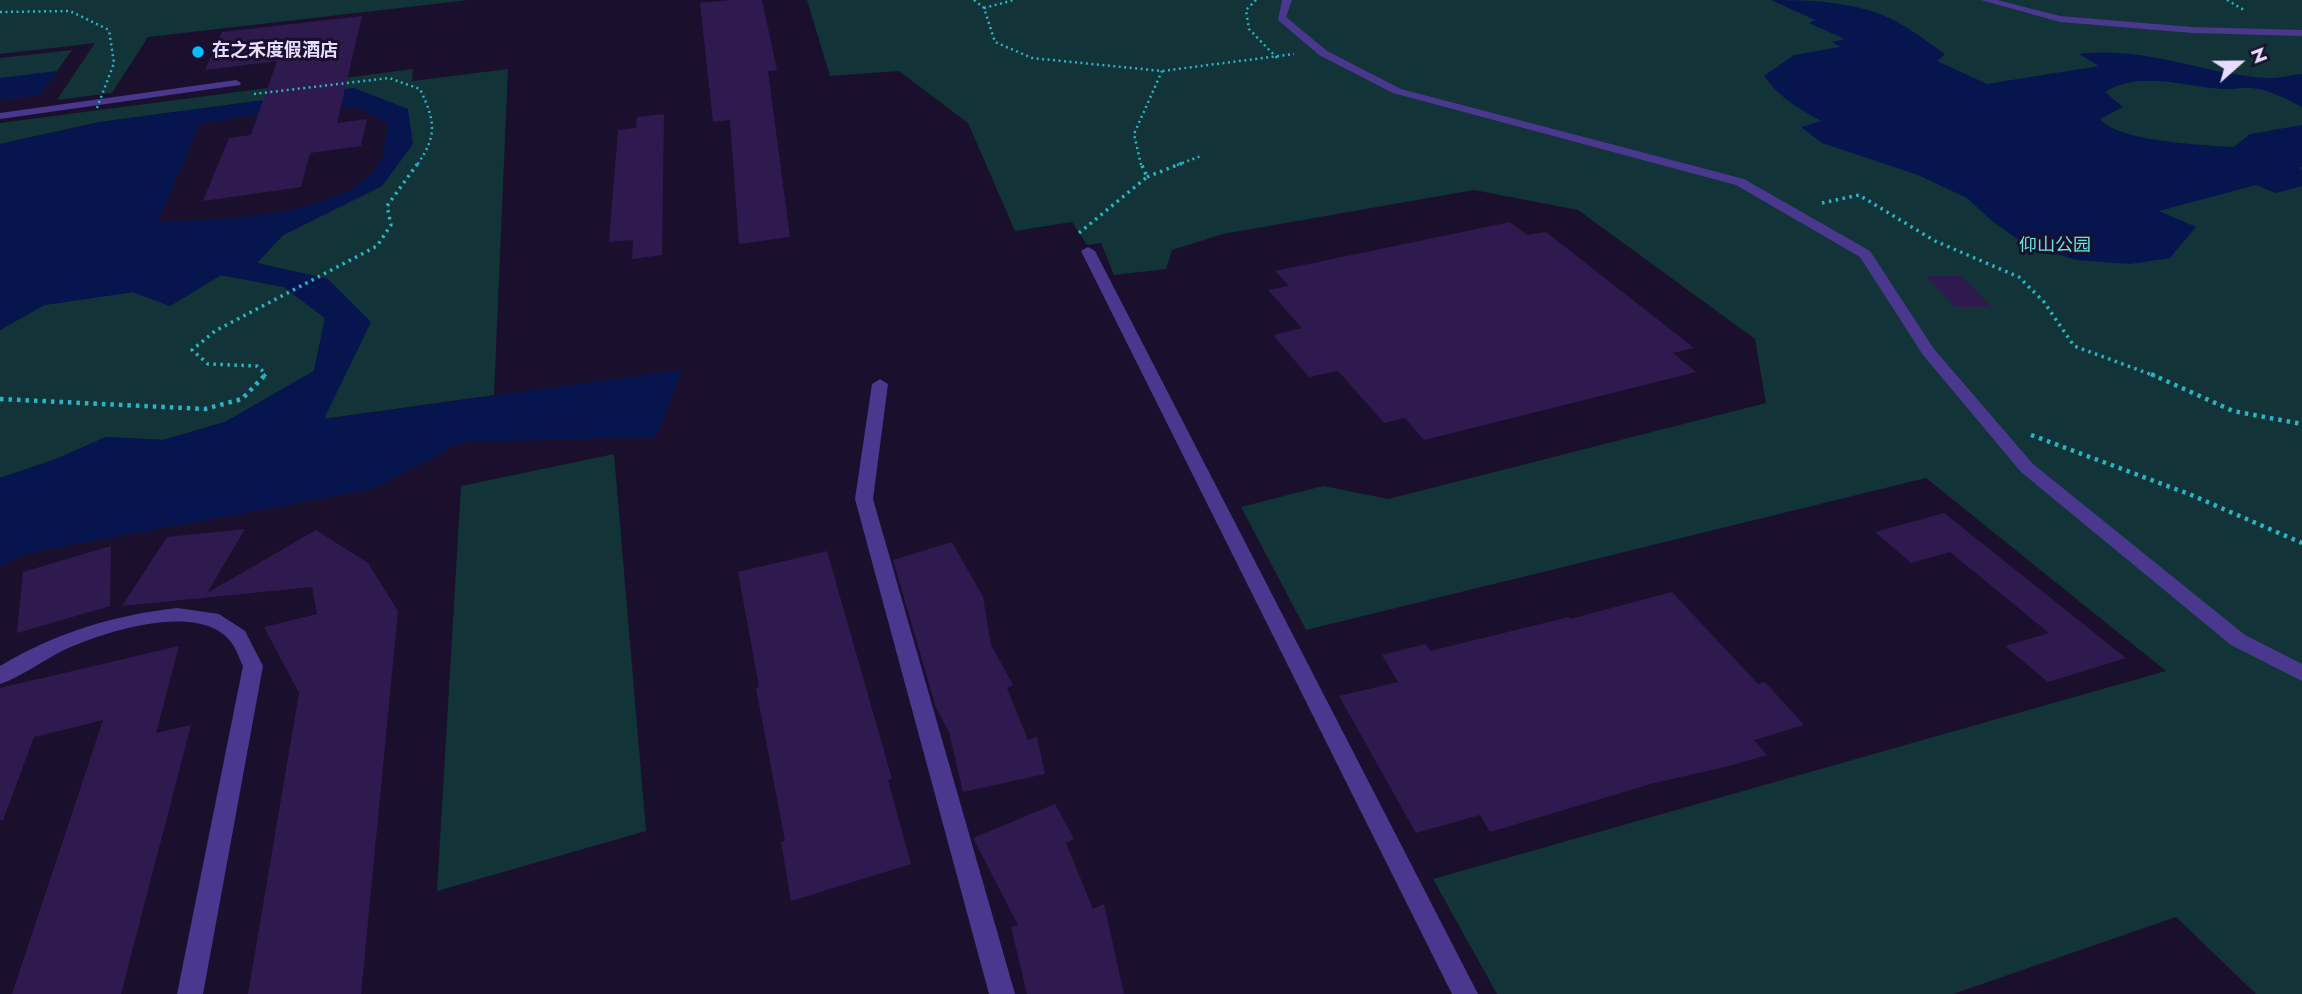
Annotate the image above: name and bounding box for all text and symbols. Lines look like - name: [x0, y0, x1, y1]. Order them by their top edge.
- north arrow: [2204, 28, 2274, 98]
- place label: 在之禾度假酒店: [212, 41, 338, 63]
- text: N: [2244, 43, 2274, 67]
- marker: 在之禾度假酒店: [190, 44, 206, 60]
- park label: 仰山公园: [2019, 236, 2091, 258]

